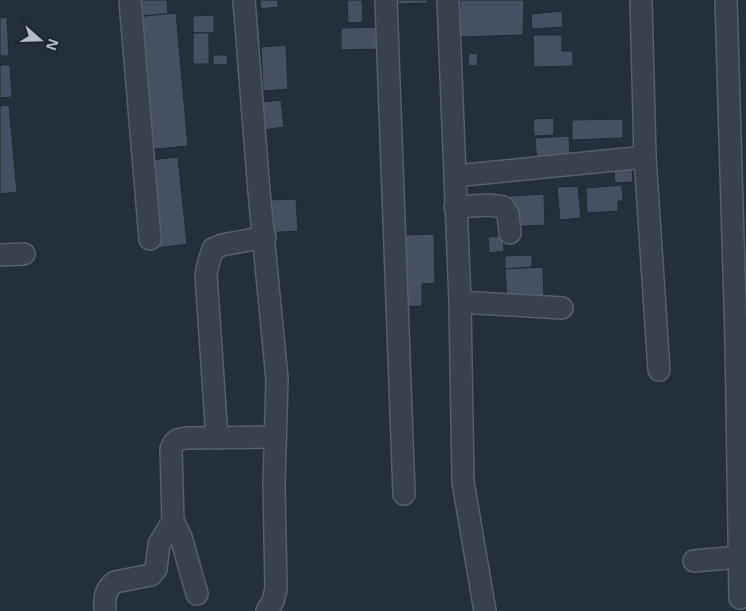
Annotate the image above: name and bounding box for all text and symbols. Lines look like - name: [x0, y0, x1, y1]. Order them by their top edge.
- north arrow: [15, 15, 65, 65]
- text: N: [42, 36, 64, 53]

